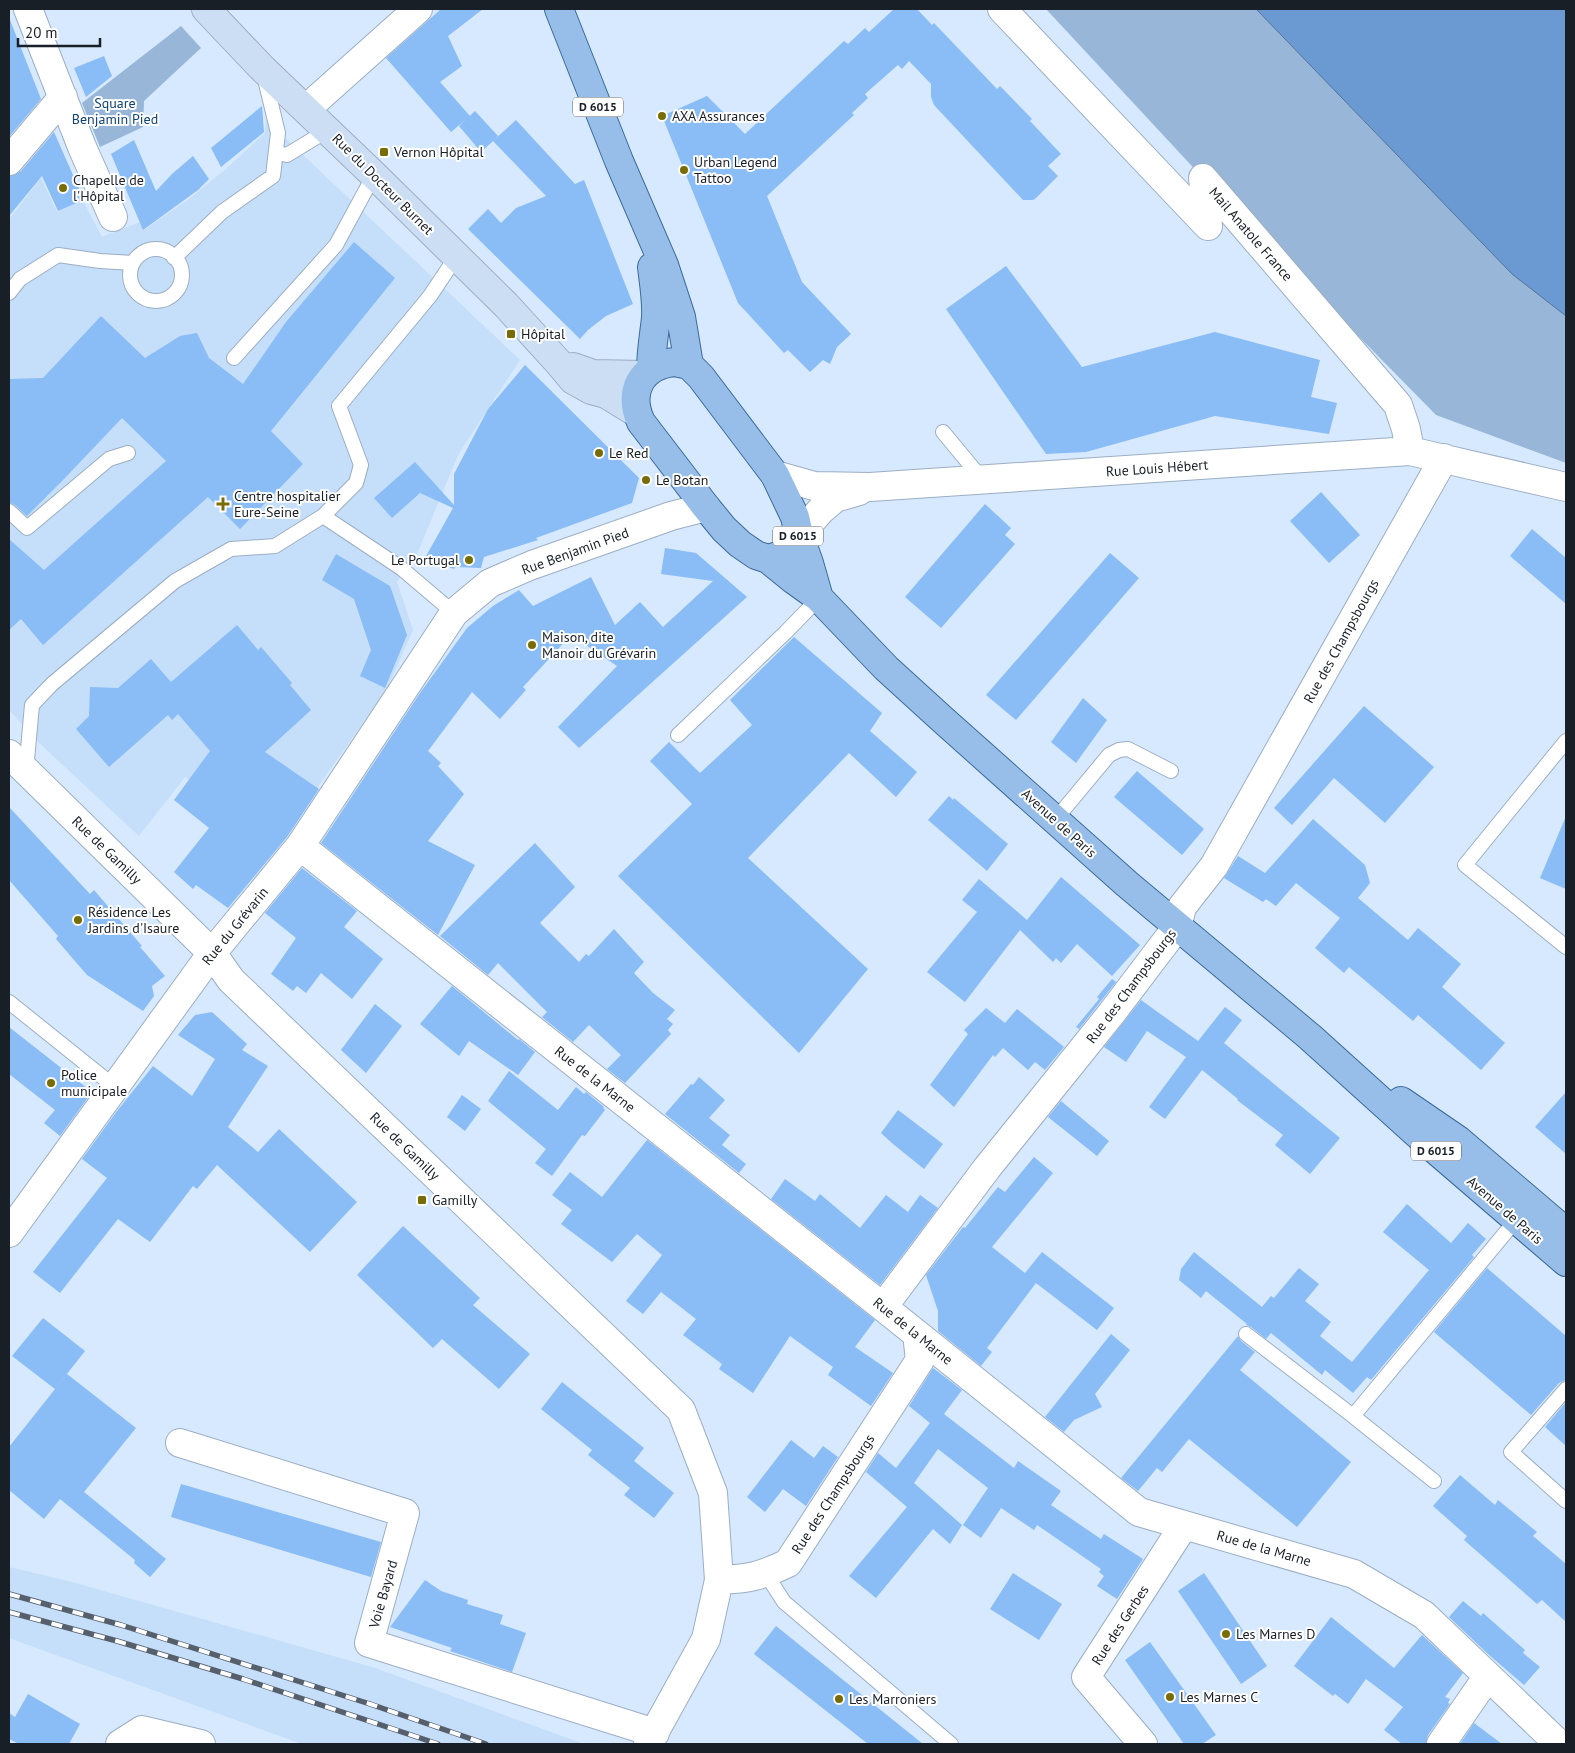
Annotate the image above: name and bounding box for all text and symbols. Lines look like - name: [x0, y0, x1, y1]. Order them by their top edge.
- scale bar: [18, 15, 100, 47]
- text: 20 m: [25, 23, 58, 42]
- park label: Square Benjamin Pied: [72, 94, 158, 128]
- road number: D 6015: [573, 98, 623, 116]
- place label: AXA Assurances: [672, 107, 765, 125]
- marker: AXA Assurances: [656, 110, 668, 122]
- street label: Rue du Docteur Burnet: [329, 130, 438, 239]
- place label: Vernon Hôpital: [393, 143, 484, 161]
- marker: Vernon Hôpital: [378, 146, 390, 158]
- place label: Urban Legend Tattoo: [694, 153, 777, 187]
- marker: Urban Legend Tattoo: [678, 164, 690, 176]
- place label: Chapelle de l'Hôpital: [73, 171, 144, 205]
- marker: Chapelle de l'Hôpital: [57, 182, 69, 194]
- street label: Mail Anatole France: [1205, 183, 1297, 285]
- place label: Hôpital: [521, 325, 565, 343]
- marker: Hôpital: [505, 328, 517, 340]
- place label: Le Red: [609, 444, 649, 462]
- marker: Le Red: [593, 447, 605, 459]
- street label: Rue Louis Hébert: [1105, 455, 1209, 481]
- place label: Le Botan: [656, 471, 708, 489]
- marker: Le Botan: [640, 474, 652, 486]
- place label: Centre hospitalier Eure-Seine: [234, 487, 341, 521]
- marker: Centre hospitalier Eure-Seine: [216, 497, 230, 511]
- street label: Rue Benjamin Pied: [519, 523, 631, 579]
- road number: D 6015: [773, 526, 823, 546]
- place label: Le Portugal: [391, 551, 459, 569]
- marker: Le Portugal: [463, 554, 475, 566]
- street label: Rue des Champsbourgs: [1299, 576, 1383, 706]
- place label: Maison, dite Manoir du Grévarin: [542, 628, 656, 662]
- marker: Maison, dite Manoir du Grévarin: [526, 639, 538, 651]
- street label: Avenue de Paris: [1018, 785, 1100, 861]
- street label: Rue de Gamilly: [68, 812, 146, 888]
- street label: Rue du Grévarin: [198, 883, 272, 969]
- place label: Résidence Les Jardins d'Isaure: [87, 903, 179, 937]
- marker: Résidence Les Jardins d'Isaure: [72, 914, 84, 926]
- street label: Rue des Champsbourgs: [1082, 925, 1180, 1047]
- street label: Rue de la Marne: [551, 1042, 639, 1116]
- place label: Police municipale: [61, 1066, 127, 1100]
- marker: Police municipale: [45, 1077, 57, 1089]
- street label: Rue de Gamilly: [366, 1108, 444, 1184]
- road number: D 6015: [1411, 1142, 1461, 1160]
- street label: Avenue de Paris: [1463, 1172, 1547, 1248]
- place label: Gamilly: [432, 1191, 478, 1209]
- marker: Gamilly: [416, 1194, 428, 1206]
- street label: Rue de la Marne: [870, 1293, 956, 1369]
- street label: Rue des Champsbourgs: [788, 1431, 878, 1557]
- street label: Rue de la Marne: [1215, 1526, 1313, 1570]
- street label: Voie Bayard: [364, 1558, 401, 1631]
- street label: Rue des Gerbes: [1087, 1581, 1153, 1668]
- place label: Les Marnes D: [1236, 1625, 1316, 1643]
- marker: Les Marnes D: [1220, 1628, 1232, 1640]
- place label: Les Marnes C: [1180, 1688, 1258, 1706]
- place label: Les Marroniers: [849, 1690, 936, 1708]
- marker: Les Marnes C: [1164, 1691, 1176, 1703]
- marker: Les Marroniers: [833, 1693, 845, 1705]

